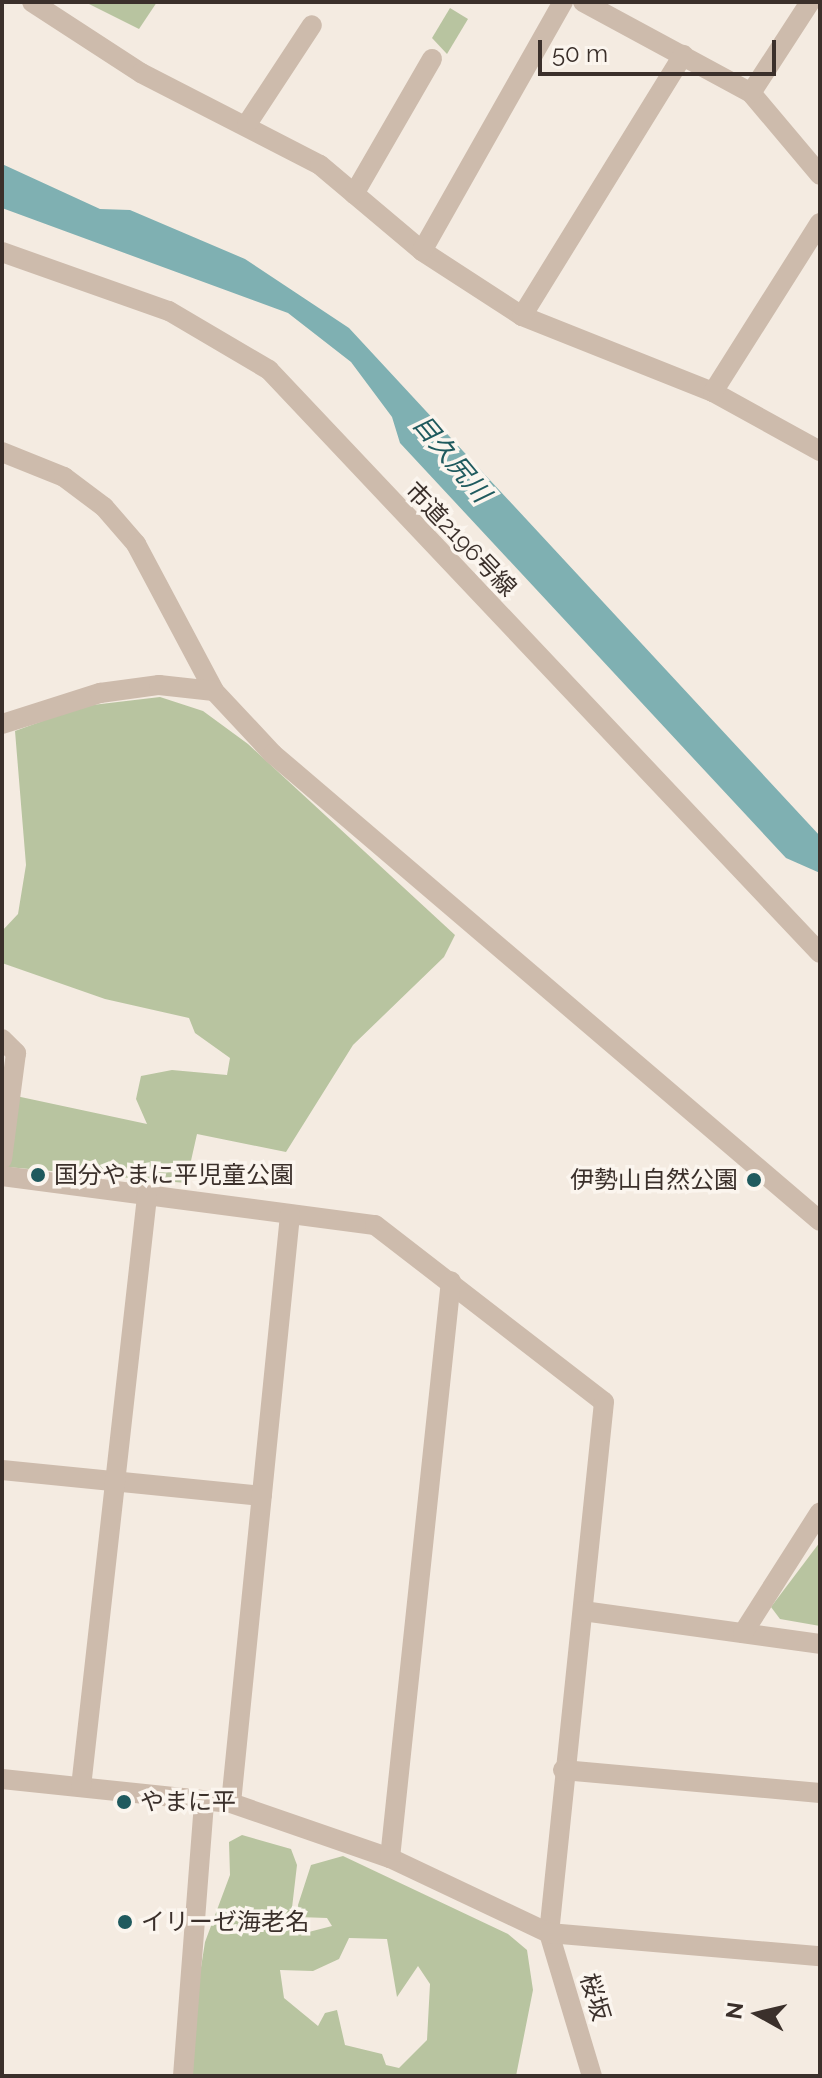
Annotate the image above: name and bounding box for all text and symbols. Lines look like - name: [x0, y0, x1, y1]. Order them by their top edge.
- scale bar: [542, 24, 780, 74]
- text: 50 m: [552, 39, 608, 68]
- water label: 目久尻川: [406, 409, 496, 509]
- street label: 市道2196号線: [399, 476, 523, 602]
- place label: 国分やまに平児童公園: [54, 1161, 294, 1189]
- marker: 国分やまに平児童公園: [29, 1166, 47, 1184]
- place label: 伊勢山自然公園: [570, 1166, 738, 1194]
- marker: 伊勢山自然公園: [745, 1171, 763, 1189]
- place label: やまに平: [140, 1788, 236, 1816]
- marker: やまに平: [115, 1793, 133, 1811]
- place label: イリーゼ海老名: [141, 1908, 309, 1936]
- marker: イリーゼ海老名: [116, 1913, 134, 1931]
- street label: 桜坂: [574, 1970, 616, 2024]
- north arrow: [718, 1974, 798, 2054]
- text: N: [720, 2001, 748, 2021]

